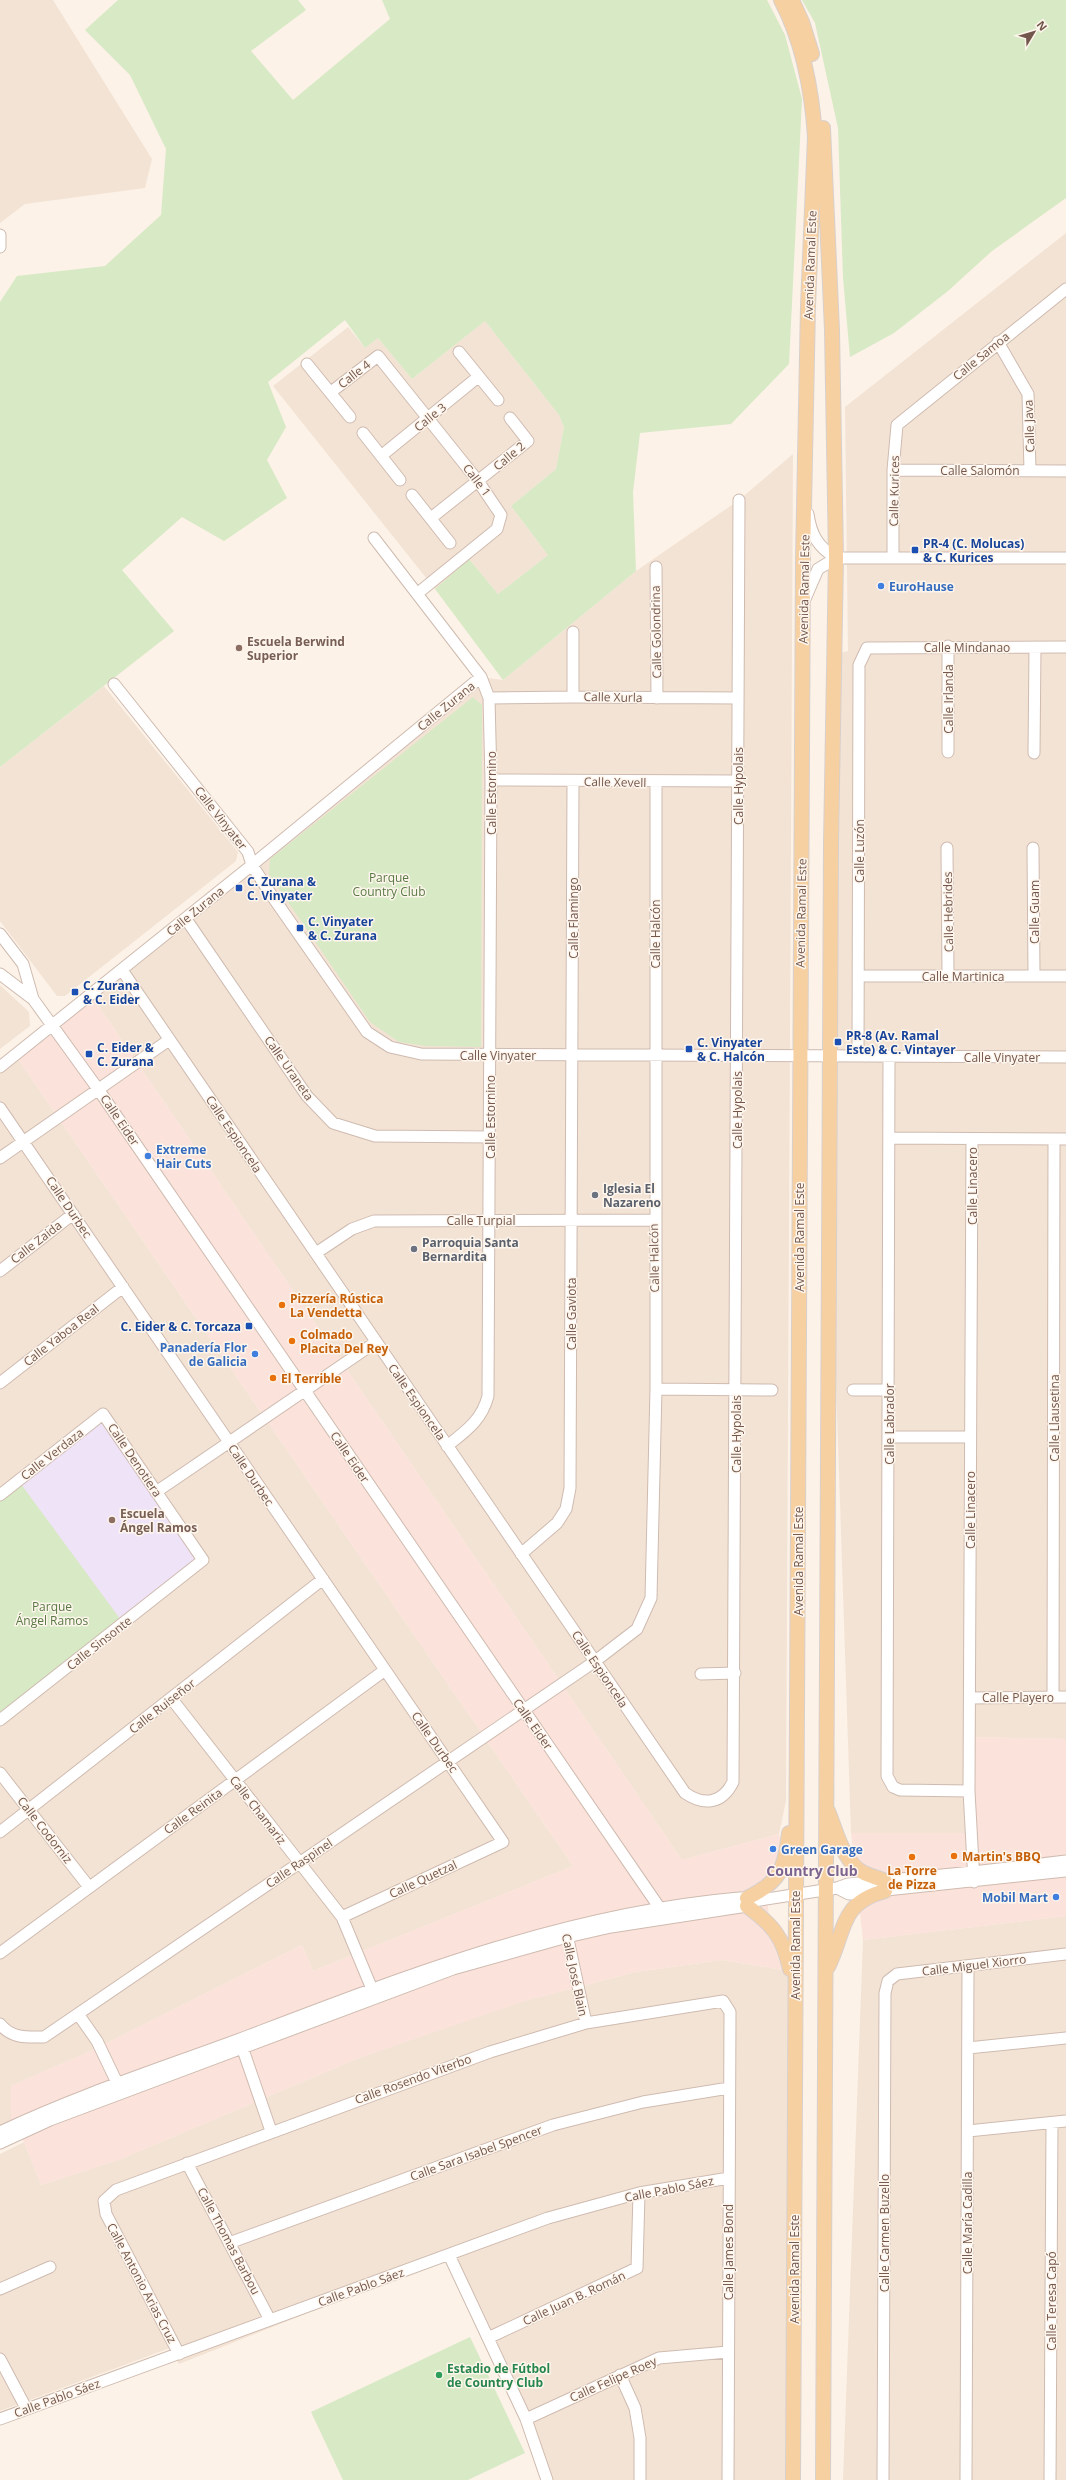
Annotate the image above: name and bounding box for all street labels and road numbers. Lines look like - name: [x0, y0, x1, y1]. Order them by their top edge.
- street label: Avenida Ramal Este: [800, 210, 820, 320]
- street label: Calle Samoa: [949, 328, 1013, 384]
- street label: Calle 4: [334, 356, 374, 392]
- street label: Calle 3: [410, 399, 450, 435]
- street label: Calle Java: [1020, 399, 1038, 453]
- street label: Calle 2: [489, 438, 529, 474]
- street label: Calle Kurices: [885, 455, 903, 527]
- street label: Calle 1: [459, 460, 495, 500]
- street label: Calle Salomón: [940, 462, 1020, 479]
- street label: Avenida Ramal Este: [795, 534, 813, 644]
- street label: Calle Golondrina: [647, 585, 665, 679]
- street label: Calle Mindanao: [924, 639, 1010, 656]
- street label: Calle Irlanda: [940, 664, 957, 734]
- street label: Calle Zurana: [413, 677, 479, 735]
- street label: Calle Xurla: [583, 688, 643, 706]
- street label: Calle Hypolais: [730, 747, 747, 825]
- street label: Calle Estornino: [483, 751, 500, 835]
- street label: Calle Xevell: [584, 773, 646, 791]
- street label: Calle Vinyater: [191, 783, 251, 853]
- street label: Calle Luzón: [851, 819, 868, 883]
- street label: Avenida Ramal Este: [792, 858, 810, 968]
- street label: Calle Hebrides: [939, 871, 957, 953]
- street label: Calle Flamingo: [565, 877, 582, 959]
- street label: Calle Guam: [1026, 880, 1043, 944]
- street label: Calle Zurana: [162, 882, 228, 940]
- street label: Calle Halcón: [647, 899, 664, 969]
- street label: Calle Martinica: [922, 968, 1004, 985]
- street label: Calle Uraneta: [260, 1032, 318, 1104]
- street label: Calle Vinyater: [460, 1047, 536, 1064]
- street label: Calle Vinyater: [964, 1049, 1040, 1066]
- street label: Calle Hypolais: [729, 1071, 746, 1149]
- street label: Calle Estornino: [482, 1075, 499, 1159]
- street label: Calle Eider: [97, 1091, 144, 1149]
- street label: Calle Espioncela: [202, 1092, 266, 1176]
- street label: Calle Linacero: [964, 1147, 981, 1225]
- street label: Calle Durbec: [42, 1173, 96, 1241]
- street label: Avenida Ramal Este: [791, 1182, 808, 1292]
- street label: Calle Turpial: [446, 1212, 516, 1229]
- street label: Calle Zaida: [7, 1217, 65, 1267]
- street label: Calle Halcón: [645, 1223, 663, 1293]
- street label: Calle Gaviota: [563, 1278, 580, 1350]
- street label: Calle Yaboa Real: [20, 1300, 102, 1370]
- street label: Calle Espioncela: [384, 1360, 450, 1444]
- street label: Calle Llausetina: [1046, 1374, 1063, 1462]
- street label: Calle Labrador: [881, 1383, 898, 1465]
- street label: Calle Hypolais: [728, 1395, 745, 1473]
- street label: Calle Denotiera: [104, 1420, 166, 1500]
- street label: Calle Verdaza: [17, 1424, 87, 1484]
- street label: Calle Eider: [327, 1428, 374, 1486]
- street label: Calle Durbec: [224, 1441, 278, 1509]
- street label: Calle Linacero: [962, 1471, 979, 1549]
- street label: Avenida Ramal Este: [790, 1506, 807, 1616]
- street label: Calle Sinsonte: [63, 1612, 135, 1674]
- street label: Calle Espioncela: [568, 1627, 632, 1711]
- street label: Calle Ruiseñor: [125, 1675, 199, 1737]
- street label: Calle Playero: [982, 1689, 1054, 1706]
- street label: Calle Eider: [509, 1695, 557, 1753]
- street label: Calle Durbec: [408, 1708, 462, 1776]
- street label: Calle Chamariz: [226, 1772, 290, 1848]
- street label: Calle Reinita: [160, 1784, 226, 1838]
- street label: Calle Codorniz: [14, 1793, 77, 1867]
- street label: Calle Raspinel: [262, 1834, 336, 1892]
- street label: Calle Quetzal: [386, 1856, 460, 1902]
- street label: Avenida Ramal Este: [787, 1890, 804, 2000]
- street label: Calle José Blain: [558, 1932, 592, 2018]
- street label: Calle Miguel Xiorro: [921, 1950, 1027, 1980]
- street label: Calle Rosendo Viterbo: [352, 2050, 474, 2108]
- street label: Calle Sara Isabel Spencer: [408, 2121, 545, 2185]
- street label: Calle Pablo Sáez: [623, 2172, 715, 2206]
- street label: Calle María Cadilla: [959, 2172, 976, 2274]
- street label: Calle Carmen Buzello: [876, 2174, 893, 2292]
- street label: Calle Thomas Barbou: [194, 2184, 264, 2298]
- street label: Calle James Bond: [720, 2204, 737, 2300]
- street label: Avenida Ramal Este: [786, 2214, 803, 2324]
- street label: Calle Antonio Arias Cruz: [103, 2220, 181, 2346]
- street label: Calle Teresa Capó: [1043, 2251, 1060, 2351]
- street label: Calle Pablo Sáez: [316, 2263, 407, 2310]
- street label: Calle Juan B. Román: [520, 2267, 628, 2329]
- street label: Calle Felipe Roey: [567, 2352, 660, 2406]
- street label: Calle Pablo Sáez: [12, 2374, 103, 2421]

